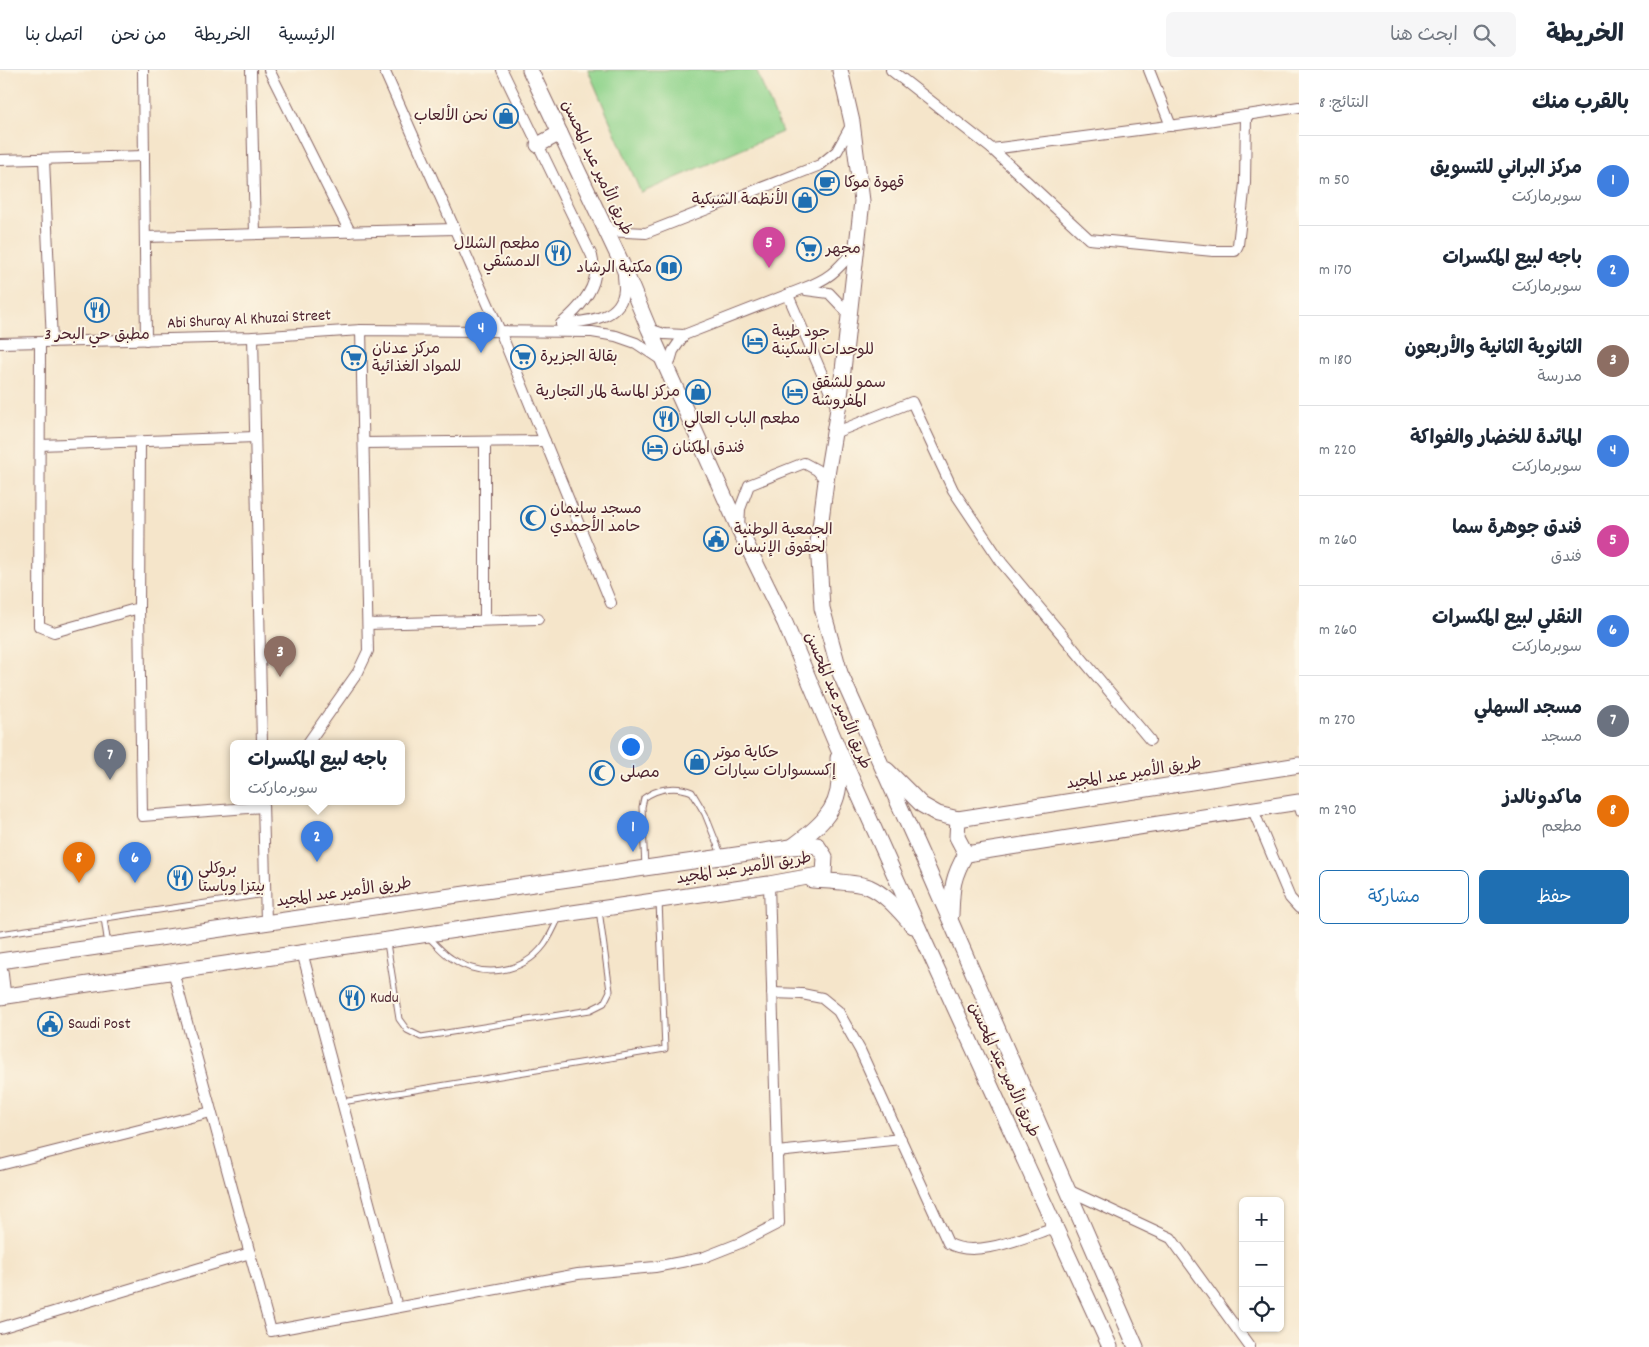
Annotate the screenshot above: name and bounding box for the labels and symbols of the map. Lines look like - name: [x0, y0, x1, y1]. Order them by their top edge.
- street label: طريق الأمير عبد المحسن: [554, 96, 638, 240]
- shop icon: نحن الألعاب: [493, 103, 519, 129]
- place label: نحن الألعاب: [414, 104, 488, 128]
- cafe icon: قهوة موكا: [814, 170, 840, 196]
- place label: قهوة موكا: [844, 172, 904, 195]
- shop icon: الأنظمة الشبكية: [792, 187, 818, 213]
- place label: الأنظمة الشبكية: [692, 188, 788, 212]
- pin: 5: [753, 227, 785, 268]
- place label: مطعم الشلال الدمشقي: [454, 233, 540, 275]
- supermarket icon: مجهر: [796, 236, 822, 262]
- place label: مجهر: [824, 238, 861, 261]
- restaurant icon: مطعم الشلال الدمشقي: [545, 240, 571, 266]
- library icon: مكتبة الرشاد: [656, 255, 682, 281]
- place label: مكتبة الرشاد: [576, 257, 652, 280]
- restaurant icon: مطبق حي البحر 3: [84, 297, 110, 323]
- street label: Abi Shuray Al Khuzai Street: [167, 304, 332, 336]
- pin: 4: [465, 312, 497, 353]
- place label: جود طيبة للوحدات السكينة: [772, 321, 874, 362]
- place label: مطبق حي البحر 3: [44, 324, 150, 348]
- hotel icon: جود طيبة للوحدات السكينة: [742, 328, 768, 354]
- place label: مركز عدنان للمواد الغذائية: [372, 338, 461, 379]
- supermarket icon: بقالة الجزيرة: [510, 344, 536, 370]
- supermarket icon: مركز عدنان للمواد الغذائية: [341, 345, 367, 371]
- place label: بقالة الجزيرة: [540, 346, 618, 369]
- place label: سمو للشقق المفروشة: [812, 372, 886, 413]
- shop icon: مركز الماسة لمار التجارية: [685, 379, 711, 405]
- hotel icon: سمو للشقق المفروشة: [782, 379, 808, 405]
- place label: مركز الماسة لمار التجارية: [536, 381, 680, 404]
- restaurant icon: مطعم الباب العالي: [653, 406, 679, 432]
- place label: مطعم الباب العالي: [684, 408, 800, 432]
- hotel icon: فندق المكنان: [642, 435, 668, 461]
- place label: فندق المكنان: [672, 437, 745, 460]
- place label: مسجد سليمان حامد الأحمدي: [550, 498, 642, 539]
- mosque icon: مسجد سليمان حامد الأحمدي: [520, 505, 546, 531]
- place label: الجمعية الوطنية لحقوق الإنسان: [734, 519, 833, 560]
- public building icon: الجمعية الوطنية لحقوق الإنسان: [703, 526, 729, 552]
- street label: طريق الأمير عبد المحسن: [798, 628, 877, 773]
- pin: 3: [264, 636, 296, 677]
- your location: [618, 734, 644, 760]
- pin: 7: [94, 739, 126, 780]
- place label: حكاية موتر إكسسوارات سيارات: [712, 742, 836, 783]
- shop icon: حكاية موتر إكسسوارات سيارات: [684, 749, 710, 775]
- street label: طريق الأمير عبد المجيد: [1065, 751, 1203, 796]
- mosque icon: مصلى: [589, 760, 615, 786]
- place label: مصلى: [620, 762, 660, 785]
- pin: 1: [617, 811, 649, 852]
- pin: 2: [301, 821, 333, 862]
- pin: 8: [63, 842, 95, 883]
- pin: 6: [119, 842, 151, 883]
- street label: طريق الأمير عبد المجيد: [675, 846, 813, 891]
- place label: بروكلي بيتزا وباستا: [198, 858, 265, 899]
- restaurant icon: بروكلي بيتزا وباستا: [167, 865, 193, 891]
- street label: طريق الأمير عبد المجيد: [275, 871, 413, 914]
- restaurant icon: Kudu: [339, 985, 365, 1011]
- place label: Kudu: [370, 987, 399, 1010]
- street label: طريق الأمير عبد المحسن: [961, 998, 1045, 1142]
- public building icon: Saudi Post: [37, 1011, 63, 1037]
- place label: Saudi Post: [68, 1013, 131, 1036]

